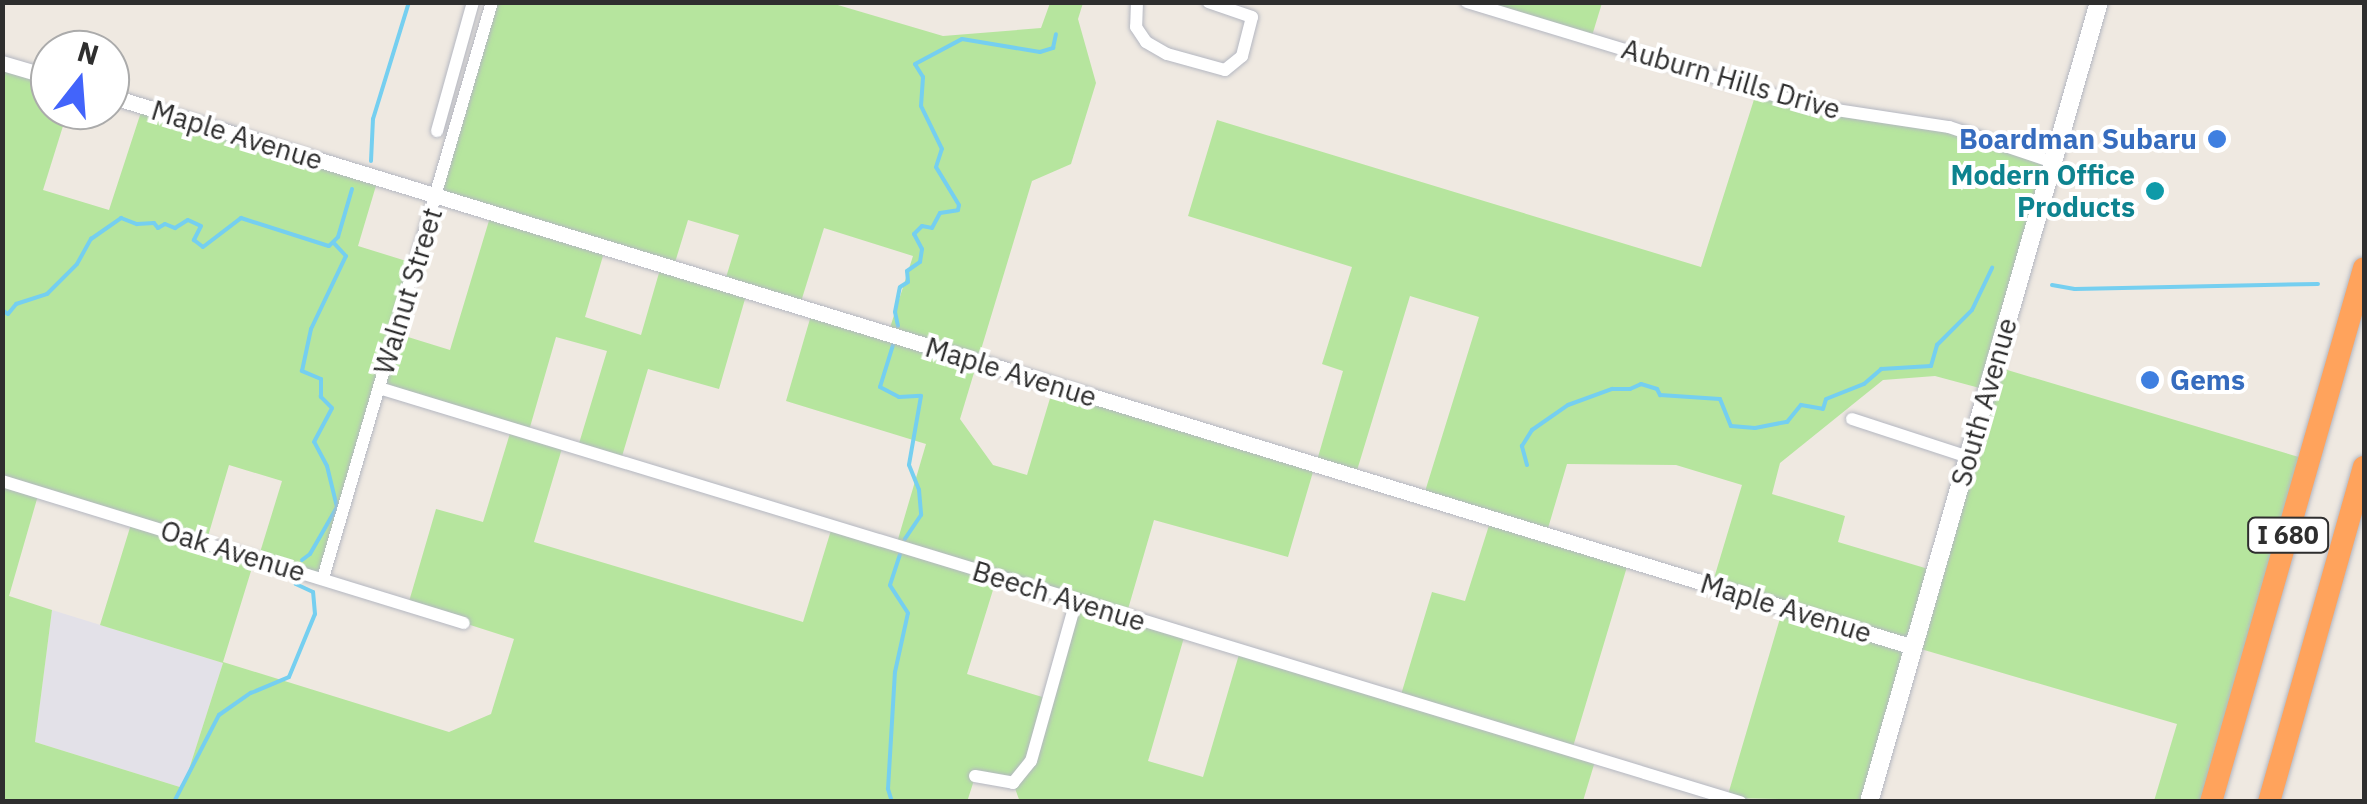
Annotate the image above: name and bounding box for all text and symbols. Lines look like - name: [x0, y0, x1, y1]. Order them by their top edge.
- north arrow: [30, 30, 130, 130]
- text: N: [73, 32, 103, 73]
- street label: Auburn Hills Drive: [1618, 32, 1844, 126]
- street label: Maple Avenue: [147, 93, 327, 177]
- place label: Boardman Subaru: [1959, 122, 2197, 156]
- marker: Boardman Subaru: [2206, 128, 2228, 150]
- place label: Modern Office Products: [1951, 158, 2135, 224]
- marker: Modern Office Products: [2144, 180, 2166, 202]
- street label: Walnut Street: [367, 204, 449, 378]
- street label: South Avenue: [1944, 314, 2024, 490]
- street label: Maple Avenue: [921, 330, 1101, 414]
- place label: Gems: [2170, 363, 2245, 397]
- marker: Gems: [2139, 369, 2161, 391]
- street label: Oak Avenue: [157, 513, 309, 589]
- road number: I 680: [2246, 515, 2330, 555]
- street label: Beech Avenue: [968, 554, 1150, 638]
- street label: Maple Avenue: [1696, 566, 1876, 650]

